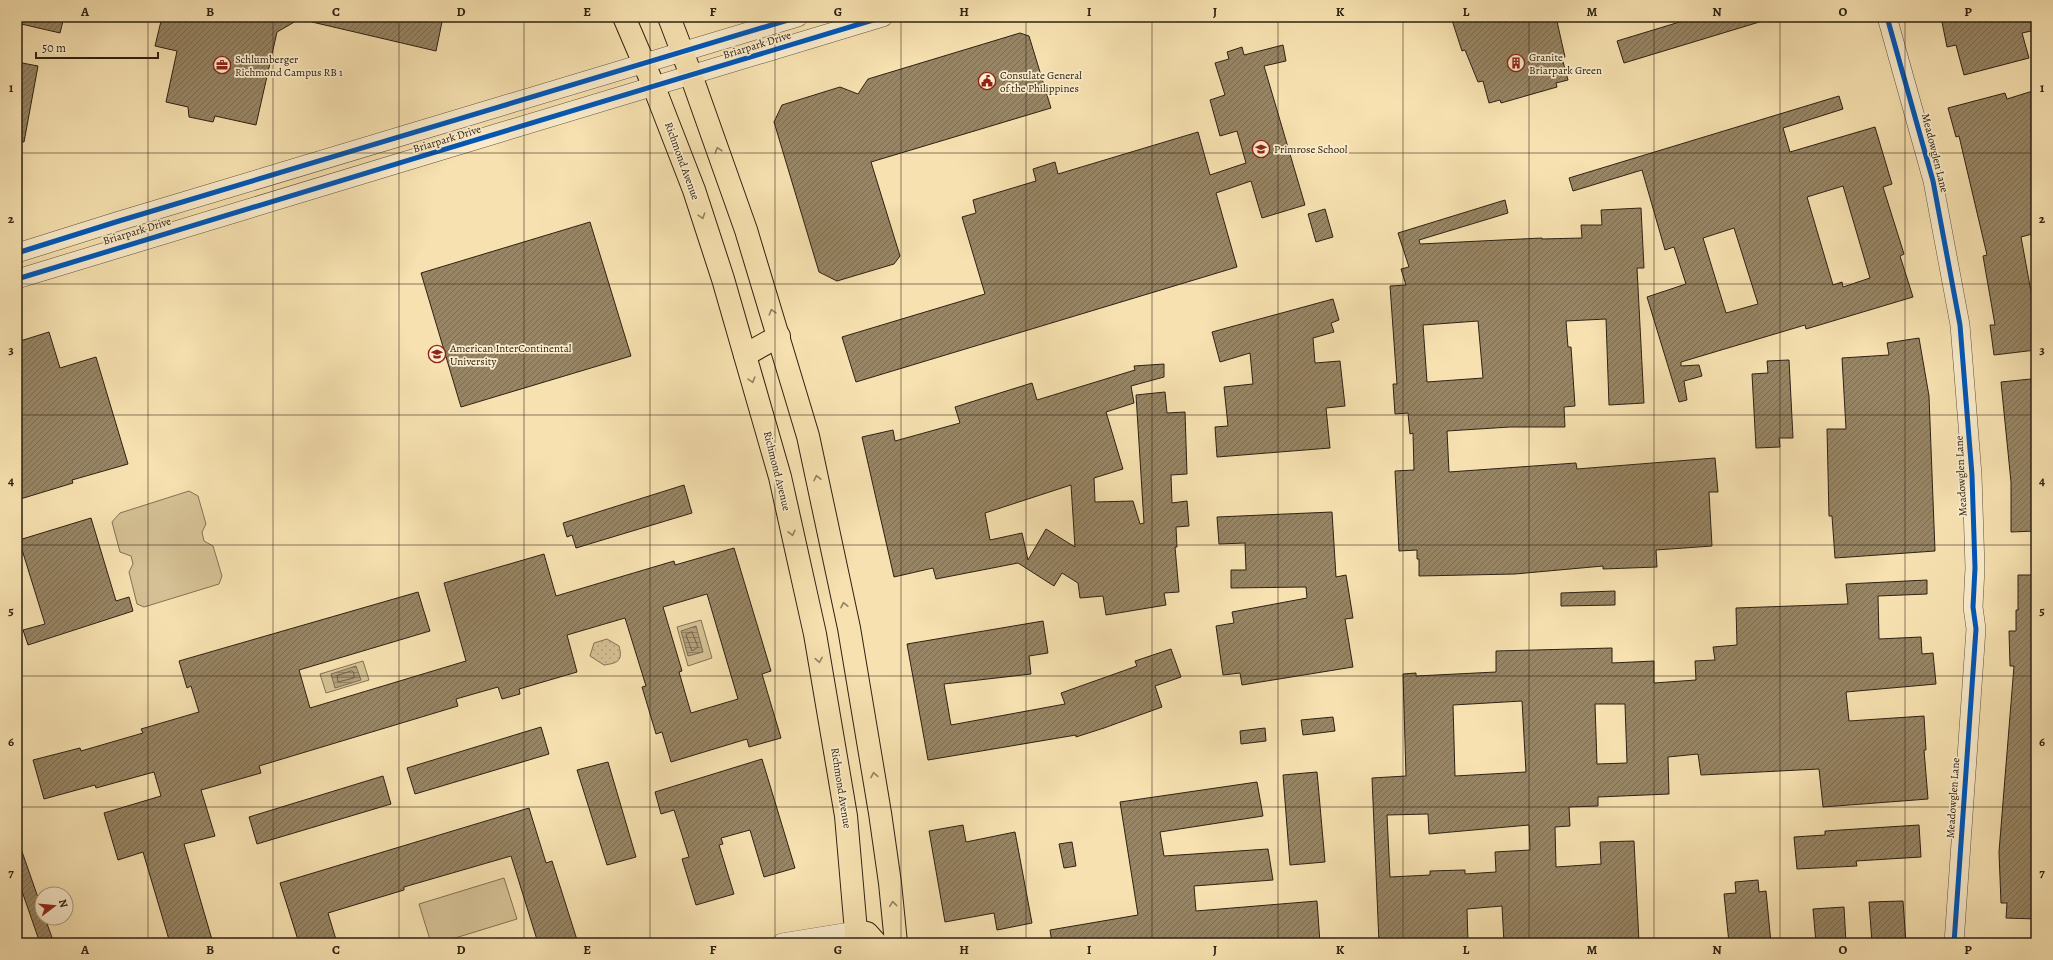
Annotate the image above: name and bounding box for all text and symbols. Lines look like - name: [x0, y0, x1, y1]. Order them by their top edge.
- text: A: [80, 3, 90, 20]
- text: B: [206, 3, 214, 20]
- text: C: [332, 3, 340, 20]
- text: D: [456, 3, 466, 20]
- text: E: [583, 3, 591, 20]
- text: F: [710, 3, 717, 20]
- text: G: [834, 3, 842, 20]
- text: H: [959, 3, 969, 20]
- text: I: [1087, 3, 1092, 20]
- text: J: [1213, 3, 1217, 20]
- text: K: [1336, 3, 1345, 20]
- text: L: [1463, 3, 1470, 20]
- text: M: [1587, 3, 1598, 20]
- text: N: [1712, 3, 1722, 20]
- text: O: [1839, 3, 1848, 20]
- text: P: [1964, 3, 1972, 20]
- street label: Briarpark Drive: [721, 27, 793, 62]
- scale bar: [36, 34, 158, 60]
- text: 50 m: [42, 40, 66, 56]
- place label: Granite Briarpark Green: [1529, 50, 1602, 78]
- place label: Schlumberger Richmond Campus RB 1: [235, 52, 343, 80]
- building icon: Granite Briarpark Green: [1506, 53, 1526, 73]
- office icon: Schlumberger Richmond Campus RB 1: [212, 55, 232, 75]
- place label: Consulate General of the Philippines: [1000, 68, 1082, 96]
- public building icon: Consulate General of the Philippines: [977, 71, 997, 91]
- text: 1: [9, 79, 14, 96]
- text: 1: [2040, 79, 2045, 96]
- street label: Meadowglen Lane: [1918, 112, 1952, 194]
- street label: Richmond Avenue: [661, 120, 703, 202]
- street label: Briarpark Drive: [411, 121, 483, 156]
- school or university icon: Primrose School: [1251, 139, 1271, 159]
- place label: Primrose School: [1274, 142, 1348, 157]
- one-way arrow: [714, 147, 723, 154]
- text: 2: [8, 210, 15, 227]
- text: 2: [2039, 210, 2046, 227]
- one-way arrow: [697, 212, 706, 219]
- street label: Briarpark Drive: [101, 213, 173, 248]
- one-way arrow: [768, 309, 777, 316]
- text: 3: [8, 341, 14, 358]
- place label: American InterContinental University: [449, 341, 572, 369]
- text: 3: [2039, 341, 2045, 358]
- school or university icon: American InterContinental University: [427, 344, 447, 364]
- one-way arrow: [748, 377, 756, 383]
- street label: Richmond Avenue: [760, 430, 794, 513]
- street label: Meadowglen Lane: [1951, 435, 1971, 517]
- text: 4: [8, 472, 14, 489]
- text: 4: [2039, 472, 2045, 489]
- one-way arrow: [814, 475, 822, 481]
- one-way arrow: [788, 530, 796, 536]
- text: 5: [8, 602, 14, 619]
- one-way arrow: [840, 602, 849, 608]
- text: 5: [2039, 602, 2045, 619]
- one-way arrow: [815, 657, 823, 663]
- text: 6: [8, 733, 14, 750]
- text: 6: [2039, 733, 2045, 750]
- street label: Richmond Avenue: [827, 746, 855, 830]
- street label: Meadowglen Lane: [1943, 757, 1963, 839]
- one-way arrow: [870, 772, 878, 778]
- text: 7: [8, 864, 14, 881]
- text: 7: [2039, 864, 2045, 881]
- north arrow: [34, 886, 74, 926]
- text: N: [55, 897, 71, 909]
- one-way arrow: [889, 901, 898, 907]
- text: A: [80, 941, 90, 958]
- text: B: [206, 941, 214, 958]
- text: C: [332, 941, 340, 958]
- text: D: [456, 941, 466, 958]
- text: E: [583, 941, 591, 958]
- text: F: [710, 941, 717, 958]
- text: G: [834, 941, 842, 958]
- text: H: [959, 941, 969, 958]
- text: I: [1087, 941, 1092, 958]
- text: J: [1213, 941, 1217, 958]
- text: K: [1336, 941, 1345, 958]
- text: L: [1463, 941, 1470, 958]
- text: M: [1587, 941, 1598, 958]
- text: N: [1712, 941, 1722, 958]
- text: O: [1839, 941, 1848, 958]
- text: P: [1964, 941, 1972, 958]

